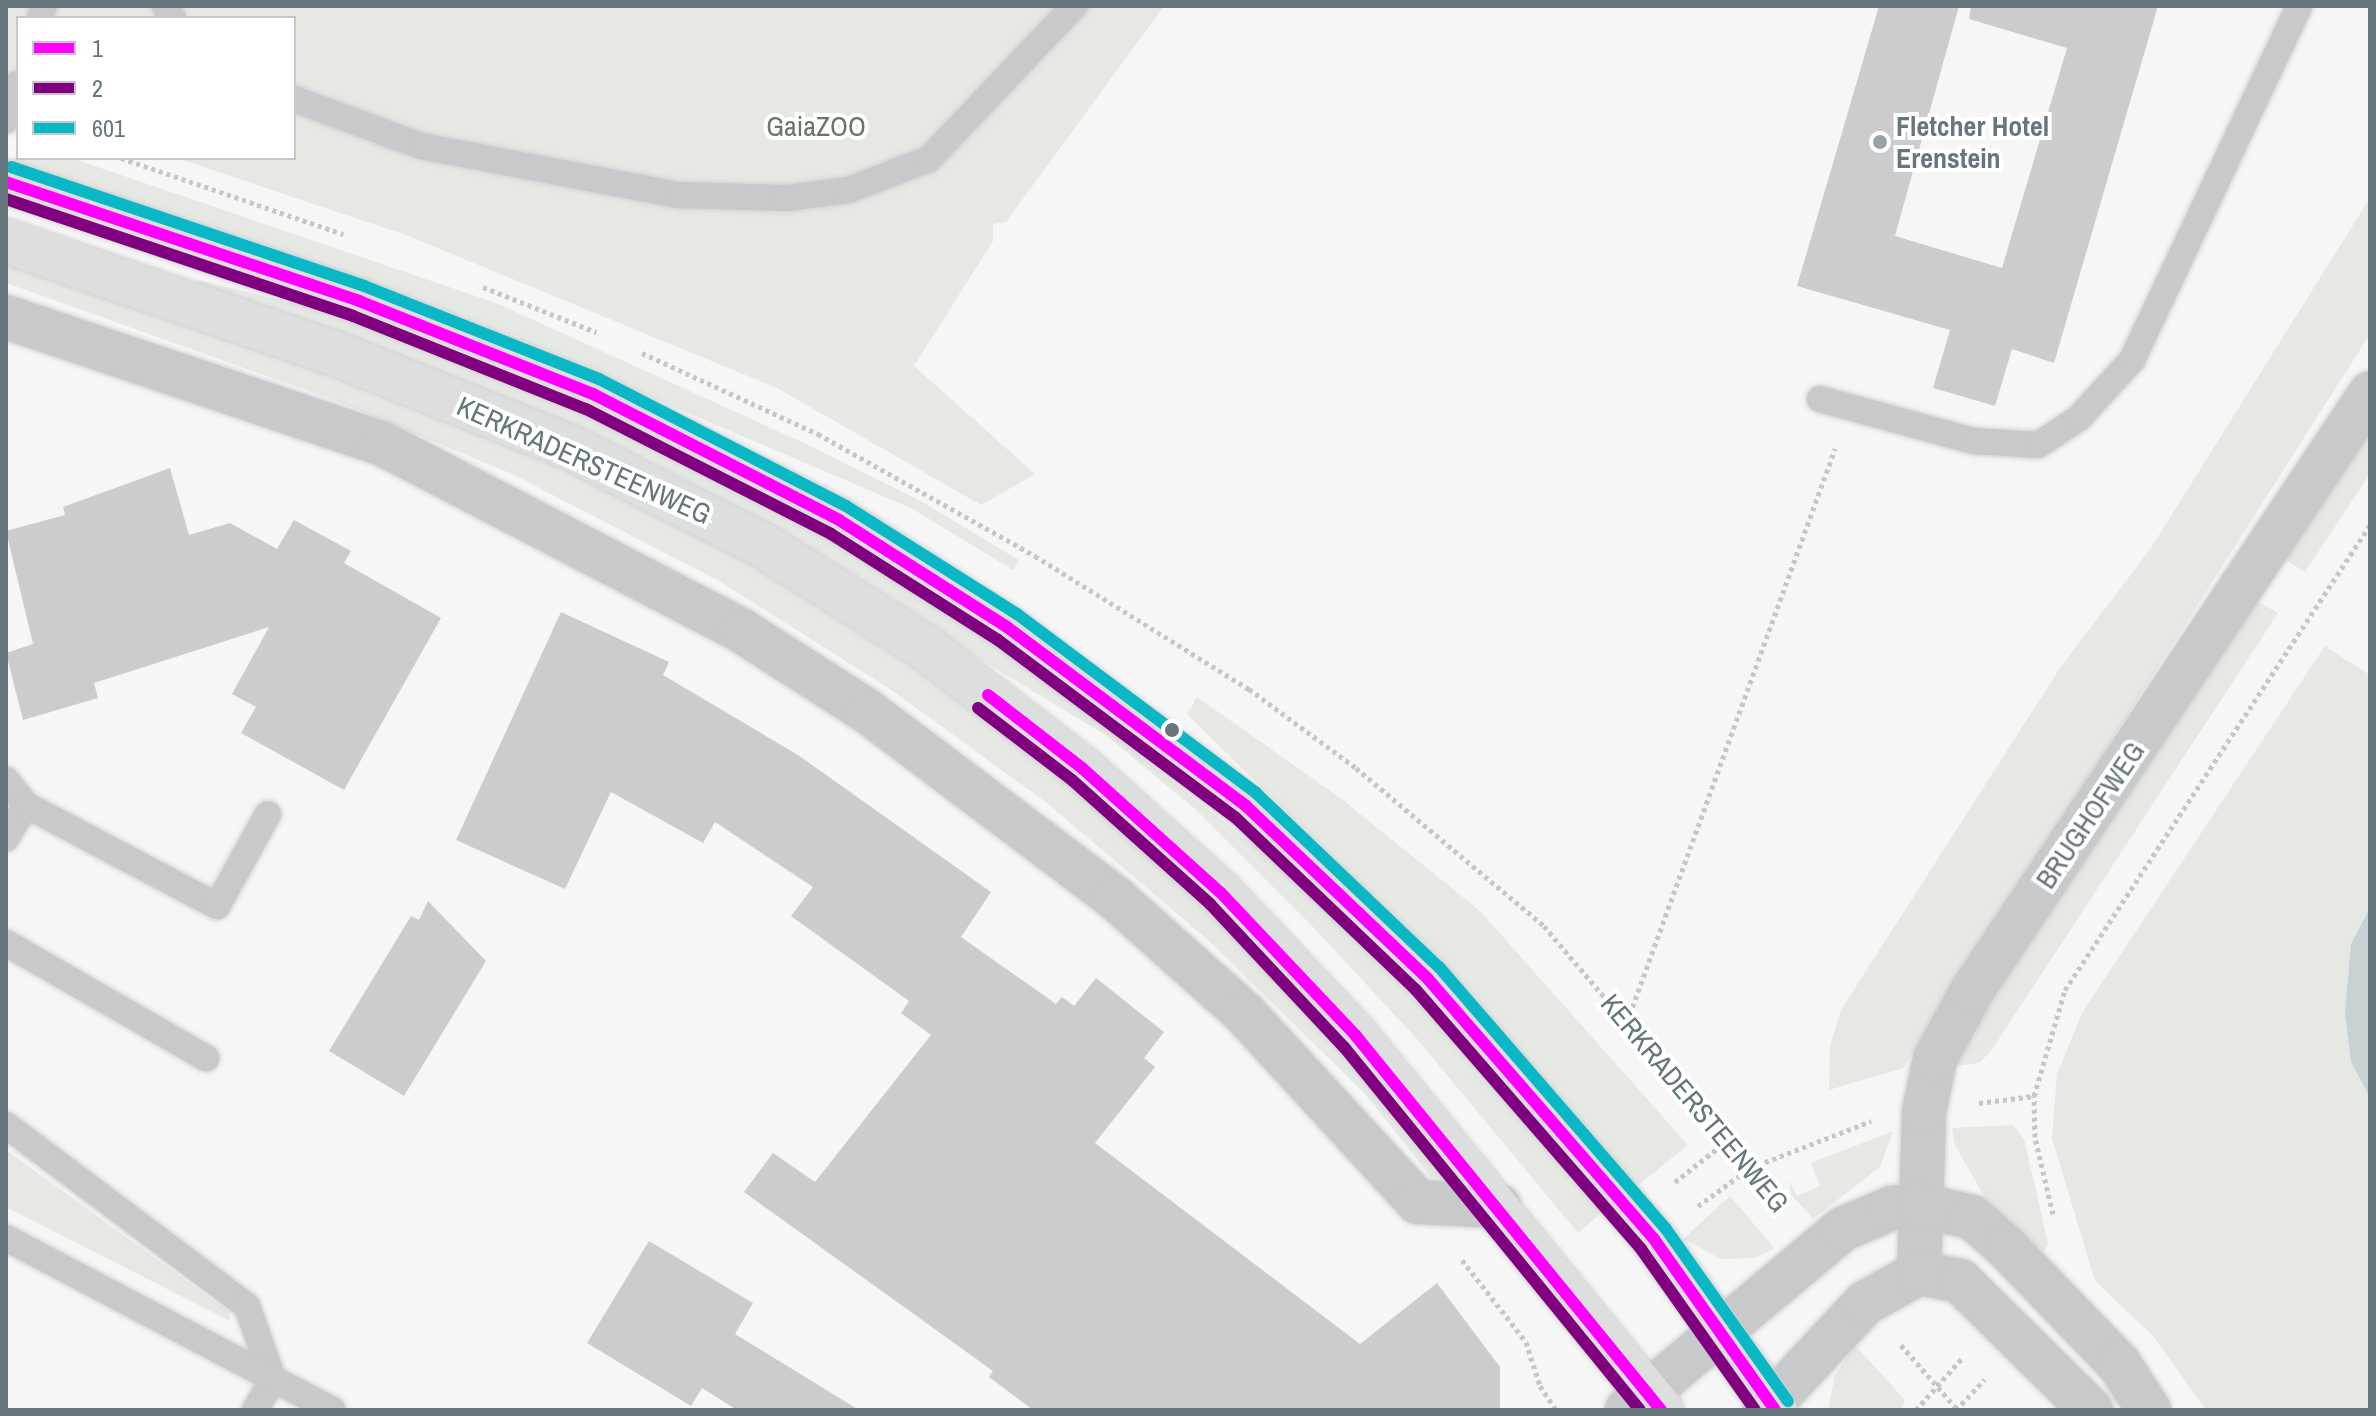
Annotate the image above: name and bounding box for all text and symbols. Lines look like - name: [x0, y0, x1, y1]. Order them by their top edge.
- legend: [16, 16, 296, 160]
- text: 1: [92, 32, 103, 64]
- text: 2: [92, 72, 103, 104]
- park label: GaiaZOO: [766, 109, 866, 143]
- place label: Fletcher Hotel Erenstein: [1896, 109, 2049, 175]
- text: 601: [92, 112, 125, 144]
- marker: Fletcher Hotel Erenstein: [1871, 133, 1889, 151]
- street label: KERKRADERSTEENWEG: [452, 389, 716, 531]
- unlabelled marker: [1164, 722, 1180, 738]
- street label: BRUGHOFWEG: [2029, 735, 2151, 895]
- street label: KERKRADERSTEENWEG: [1594, 987, 1796, 1219]

